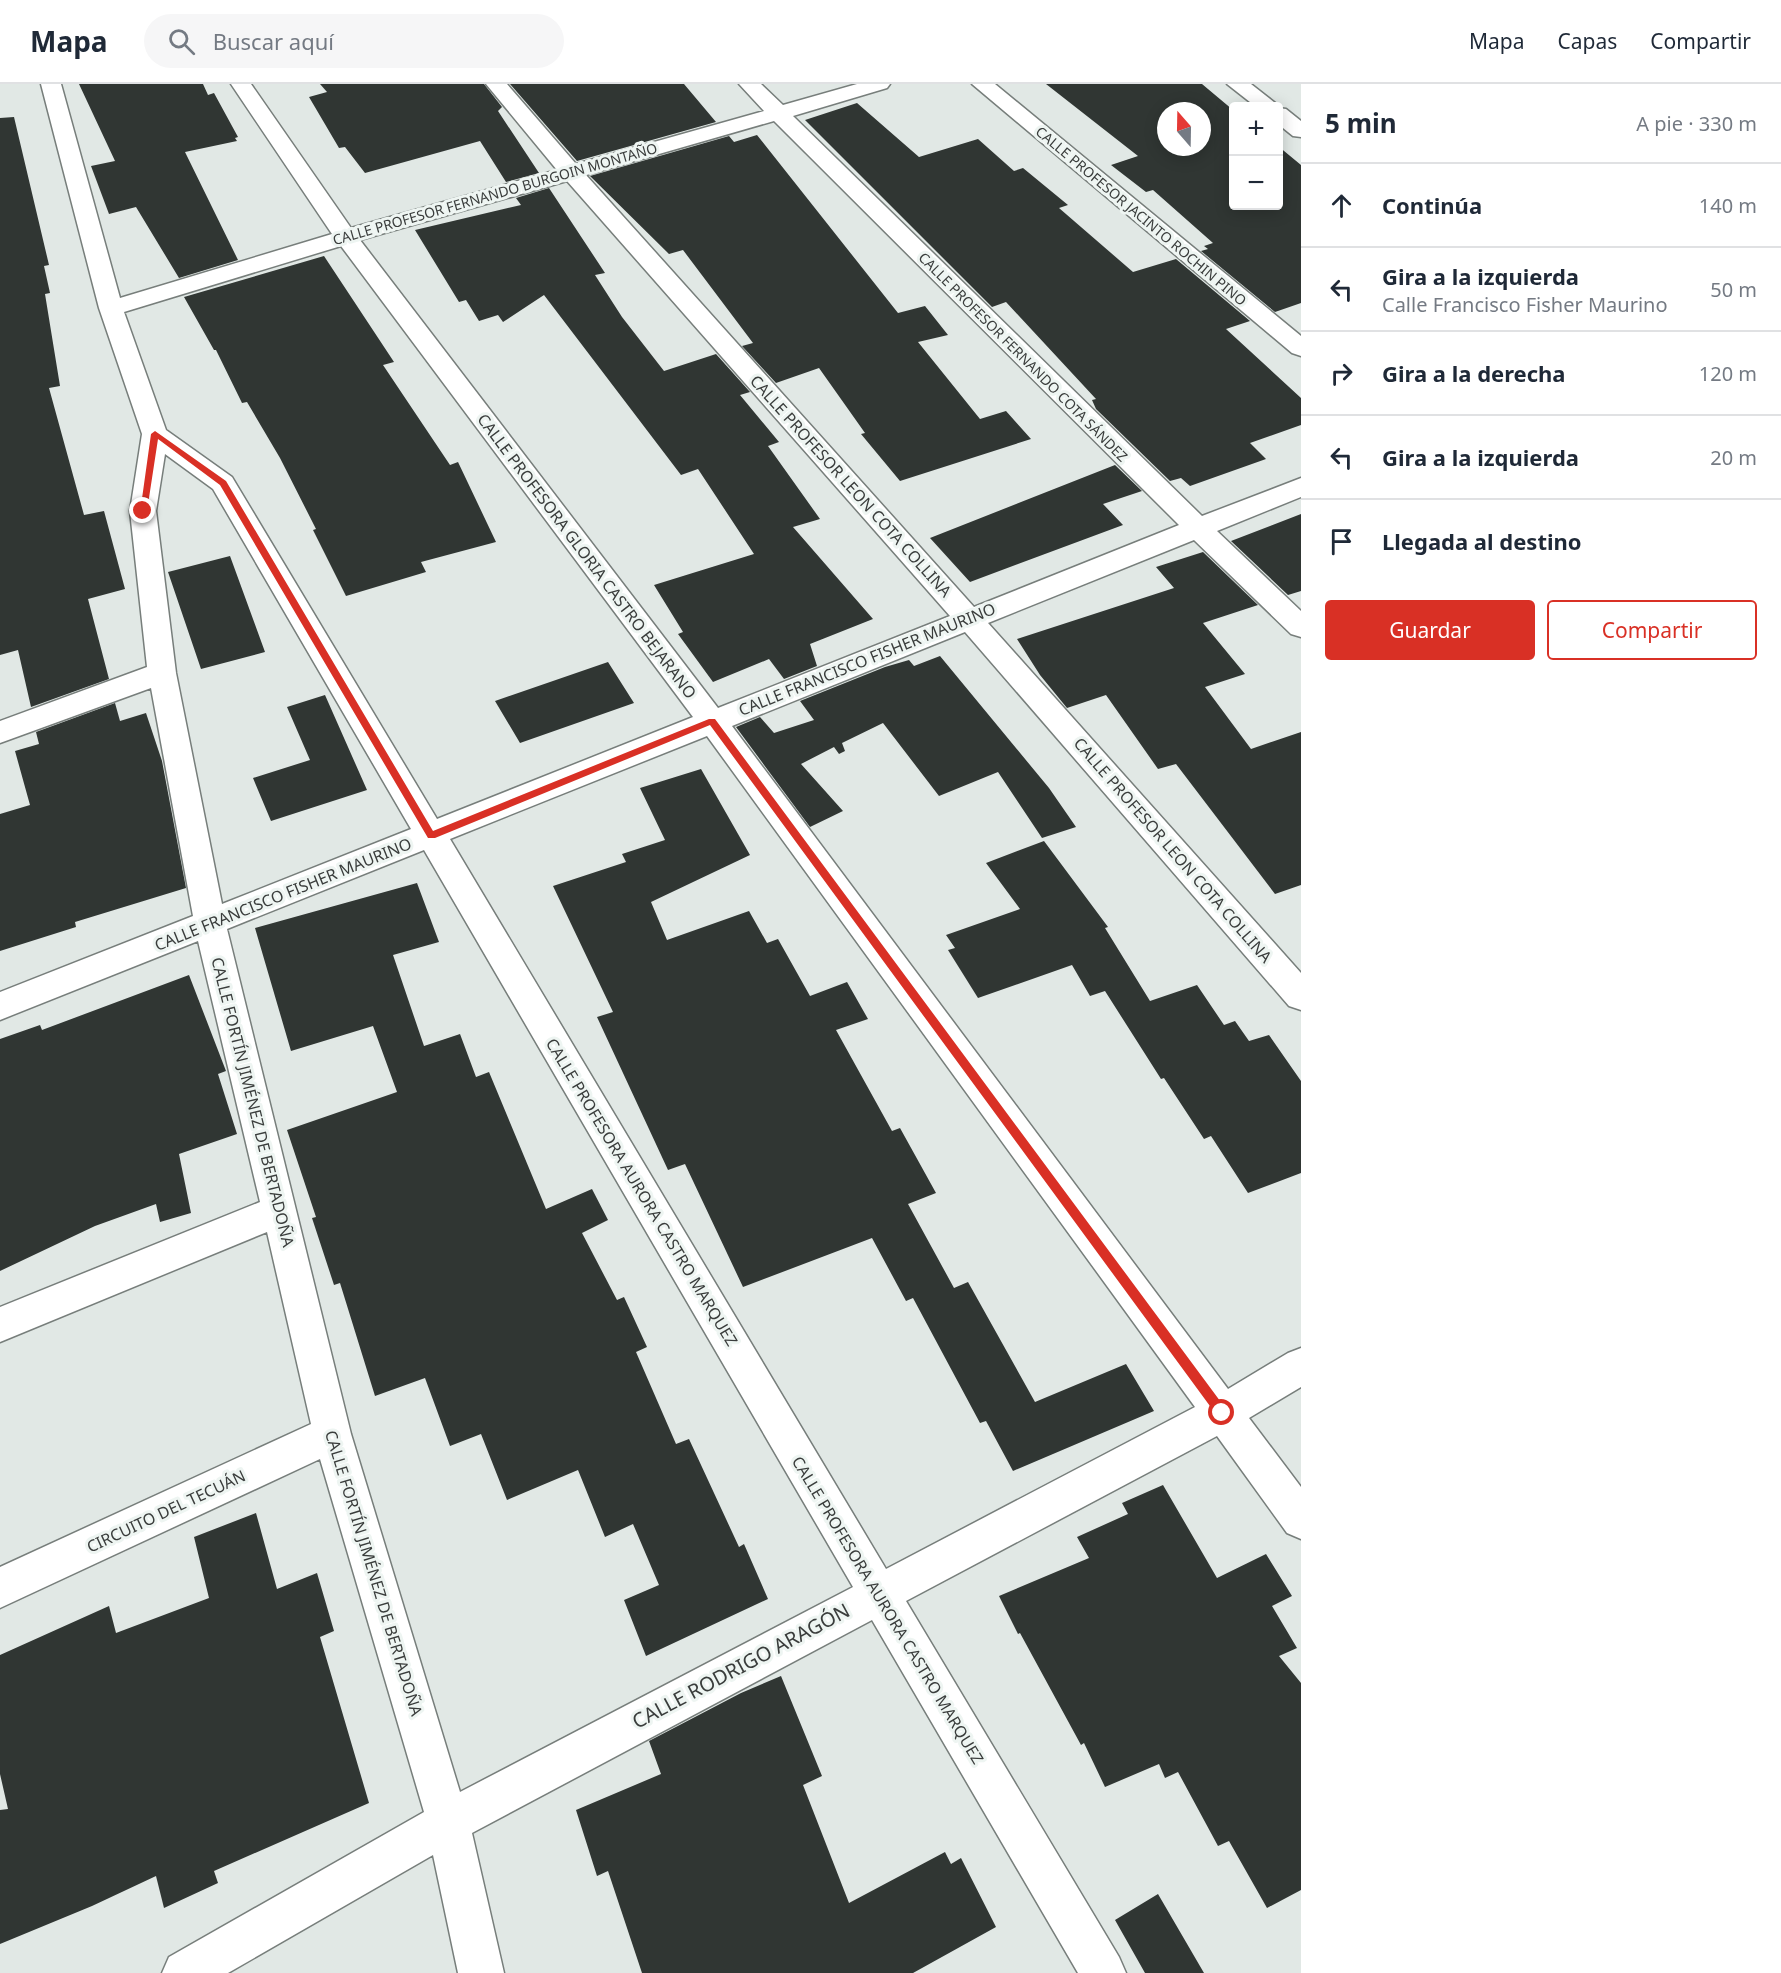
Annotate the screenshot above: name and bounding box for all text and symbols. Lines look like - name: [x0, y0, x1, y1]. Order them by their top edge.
- search box: [144, 14, 564, 68]
- text: Mapa: [30, 22, 108, 60]
- icon: search: [165, 25, 198, 58]
- text: Buscar aquí: [213, 26, 334, 56]
- text: Mapa: [1469, 27, 1525, 55]
- text: Capas: [1558, 27, 1617, 55]
- text: Compartir: [1650, 27, 1751, 55]
- north arrow: [1157, 102, 1211, 156]
- map controls: [1229, 102, 1283, 210]
- button: +: [1229, 102, 1283, 156]
- text: 5 min: [1325, 105, 1397, 141]
- text: A pie · 330 m: [1636, 110, 1757, 137]
- street label: CALLE PROFESOR JACINTO ROCHIN PINO: [1032, 122, 1251, 310]
- street label: CALLE PROFESOR FERNANDO BURGOIN MONTAÑO: [330, 138, 659, 249]
- button: −: [1229, 156, 1283, 210]
- icon: ahead: [1325, 189, 1358, 222]
- text: Continúa: [1382, 190, 1482, 220]
- text: 140 m: [1699, 192, 1757, 219]
- street label: CALLE PROFESOR FERNANDO COTA SÁNDEZ: [915, 248, 1132, 465]
- text: Gira a la izquierda: [1382, 261, 1579, 291]
- icon: left: [1325, 273, 1358, 306]
- text: 50 m: [1710, 276, 1757, 303]
- text: Calle Francisco Fisher Maurino: [1382, 291, 1668, 318]
- icon: right: [1325, 357, 1358, 390]
- text: Gira a la derecha: [1382, 358, 1566, 388]
- text: 120 m: [1699, 360, 1757, 387]
- street label: CALLE PROFESOR LEON COTA COLLINA: [745, 370, 957, 602]
- street label: CALLE PROFESORA GLORIA CASTRO BEJARANO: [472, 409, 702, 703]
- icon: left: [1325, 441, 1358, 474]
- text: Gira a la izquierda: [1382, 442, 1579, 472]
- text: 20 m: [1710, 444, 1757, 471]
- route end: [129, 497, 155, 523]
- icon: arrive: [1325, 525, 1358, 558]
- text: Llegada al destino: [1382, 526, 1582, 556]
- street label: CALLE FRANCISCO FISHER MAURINO: [735, 597, 999, 721]
- button: Guardar: [1325, 600, 1535, 660]
- button: Compartir: [1547, 600, 1757, 660]
- street label: CALLE PROFESOR LEON COTA COLLINA: [1069, 733, 1278, 968]
- street label: CALLE FRANCISCO FISHER MAURINO: [151, 832, 415, 956]
- street label: CALLE FORTÍN JIMÉNEZ DE BERTADOÑA: [206, 955, 300, 1250]
- street label: CALLE PROFESORA AURORA CASTRO MARQUEZ: [541, 1034, 743, 1350]
- route start: [1208, 1399, 1234, 1425]
- street label: CALLE FORTÍN JIMÉNEZ DE BERTADOÑA: [320, 1427, 428, 1719]
- street label: CALLE PROFESORA AURORA CASTRO MARQUEZ: [787, 1452, 989, 1768]
- street label: CIRCUITO DEL TECUÁN: [83, 1464, 249, 1558]
- street label: CALLE RODRIGO ARAGÓN: [627, 1597, 854, 1735]

